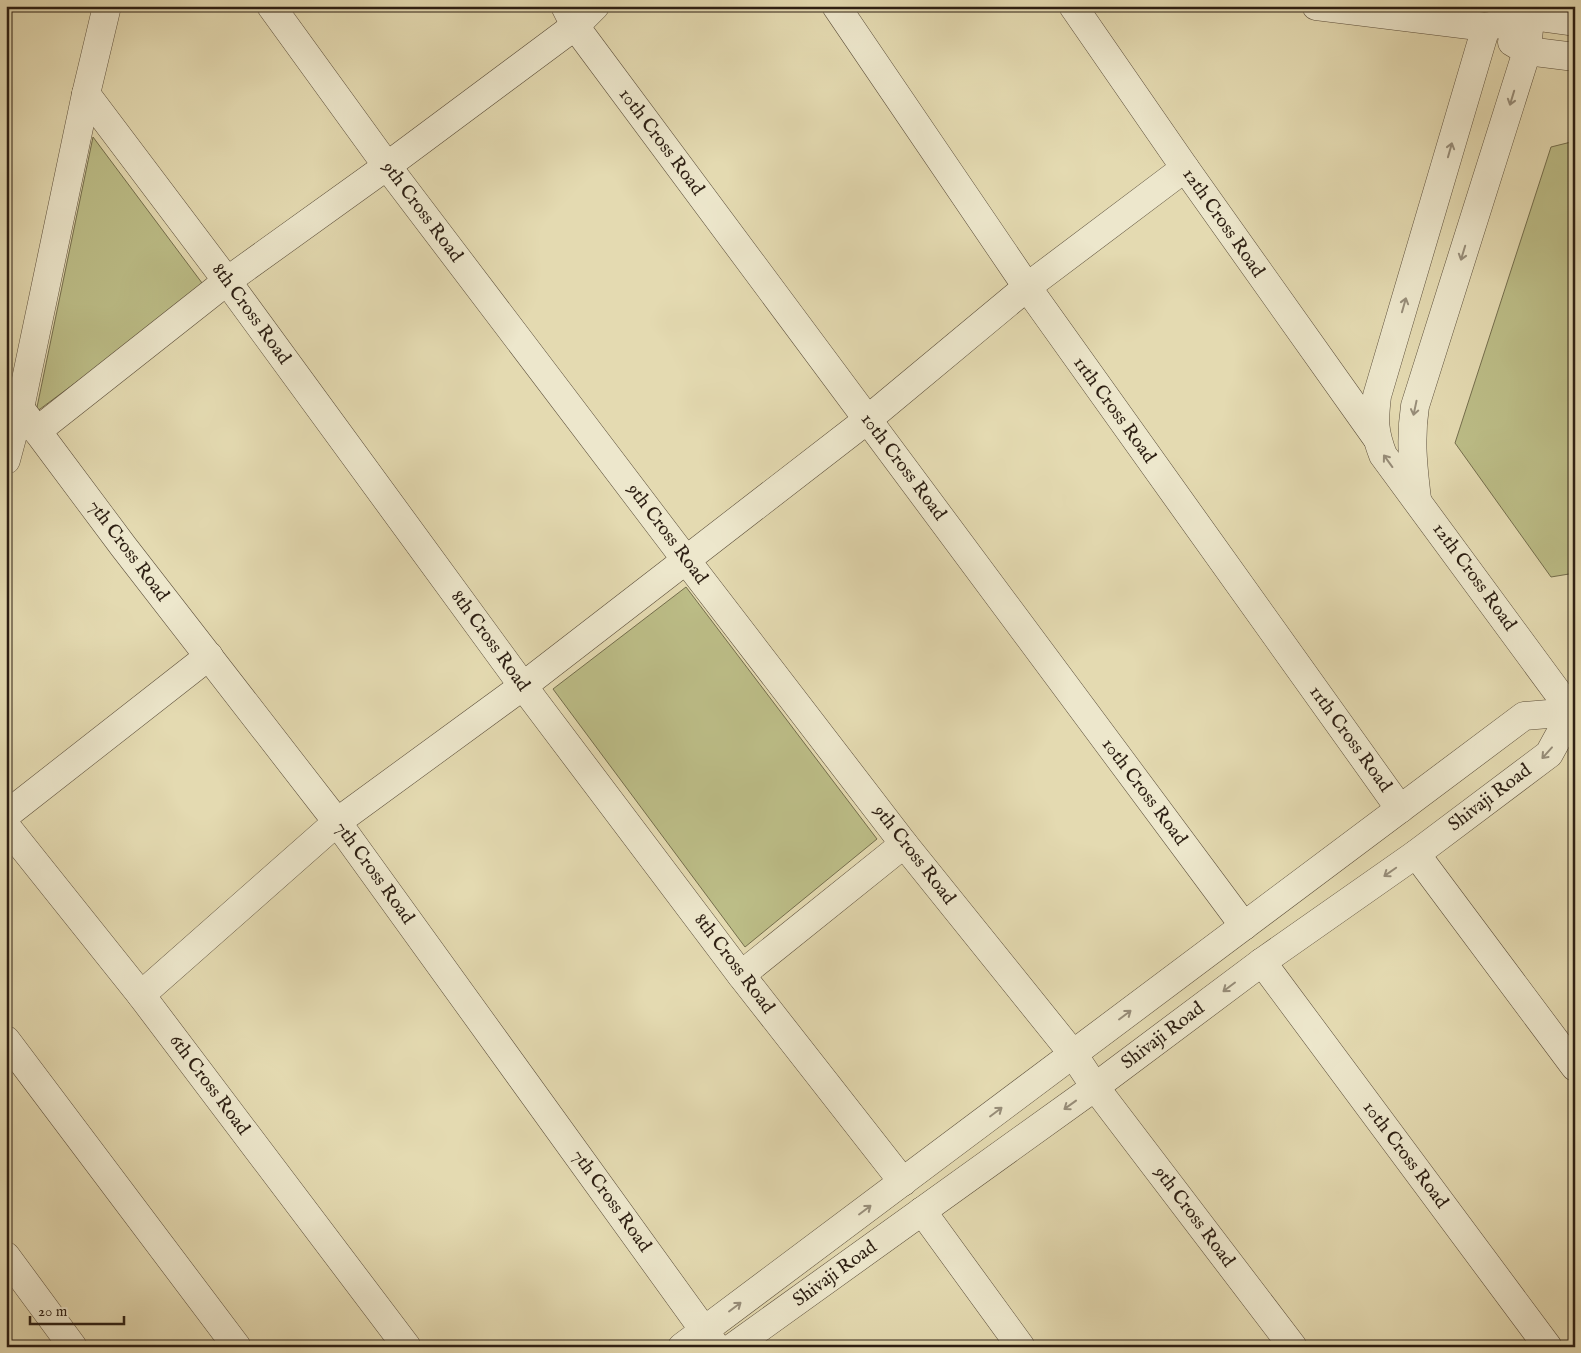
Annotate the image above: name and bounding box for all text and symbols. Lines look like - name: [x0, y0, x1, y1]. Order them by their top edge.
- street label: 10th Cross Road: [613, 84, 710, 201]
- one-way arrow: [1507, 89, 1516, 105]
- one-way arrow: [1446, 142, 1456, 158]
- street label: 9th Cross Road: [376, 156, 468, 268]
- street label: 12th Cross Road: [1176, 164, 1270, 283]
- one-way arrow: [1458, 244, 1467, 260]
- street label: 8th Cross Road: [206, 259, 296, 370]
- one-way arrow: [1399, 298, 1409, 314]
- street label: 11th Cross Road: [1067, 352, 1161, 469]
- one-way arrow: [1410, 399, 1419, 415]
- street label: 10th Cross Road: [855, 409, 952, 526]
- one-way arrow: [1383, 454, 1393, 468]
- street label: 9th Cross Road: [621, 478, 713, 590]
- street label: 7th Cross Road: [82, 496, 174, 607]
- street label: 12th Cross Road: [1427, 518, 1522, 637]
- street label: 8th Cross Road: [445, 586, 535, 697]
- street label: 11th Cross Road: [1303, 681, 1397, 798]
- street label: 10th Cross Road: [1096, 734, 1193, 851]
- one-way arrow: [1541, 747, 1553, 759]
- street label: Shivaji Road: [1444, 758, 1537, 837]
- street label: 9th Cross Road: [867, 799, 961, 910]
- street label: 7th Cross Road: [329, 817, 420, 930]
- one-way arrow: [1383, 867, 1397, 877]
- street label: 8th Cross Road: [688, 909, 780, 1020]
- one-way arrow: [1222, 982, 1236, 992]
- street label: Shivaji Road: [1117, 996, 1210, 1075]
- one-way arrow: [1118, 1009, 1131, 1020]
- street label: 6th Cross Road: [163, 1030, 255, 1141]
- street label: 10th Cross Road: [1357, 1097, 1454, 1214]
- one-way arrow: [1064, 1100, 1078, 1110]
- one-way arrow: [989, 1107, 1003, 1117]
- street label: 7th Cross Road: [566, 1145, 657, 1258]
- street label: 9th Cross Road: [1148, 1161, 1240, 1273]
- one-way arrow: [858, 1204, 872, 1215]
- street label: Shivaji Road: [788, 1235, 882, 1313]
- scale bar: [30, 1293, 124, 1325]
- text: 20 m: [38, 1302, 68, 1321]
- one-way arrow: [728, 1302, 742, 1312]

